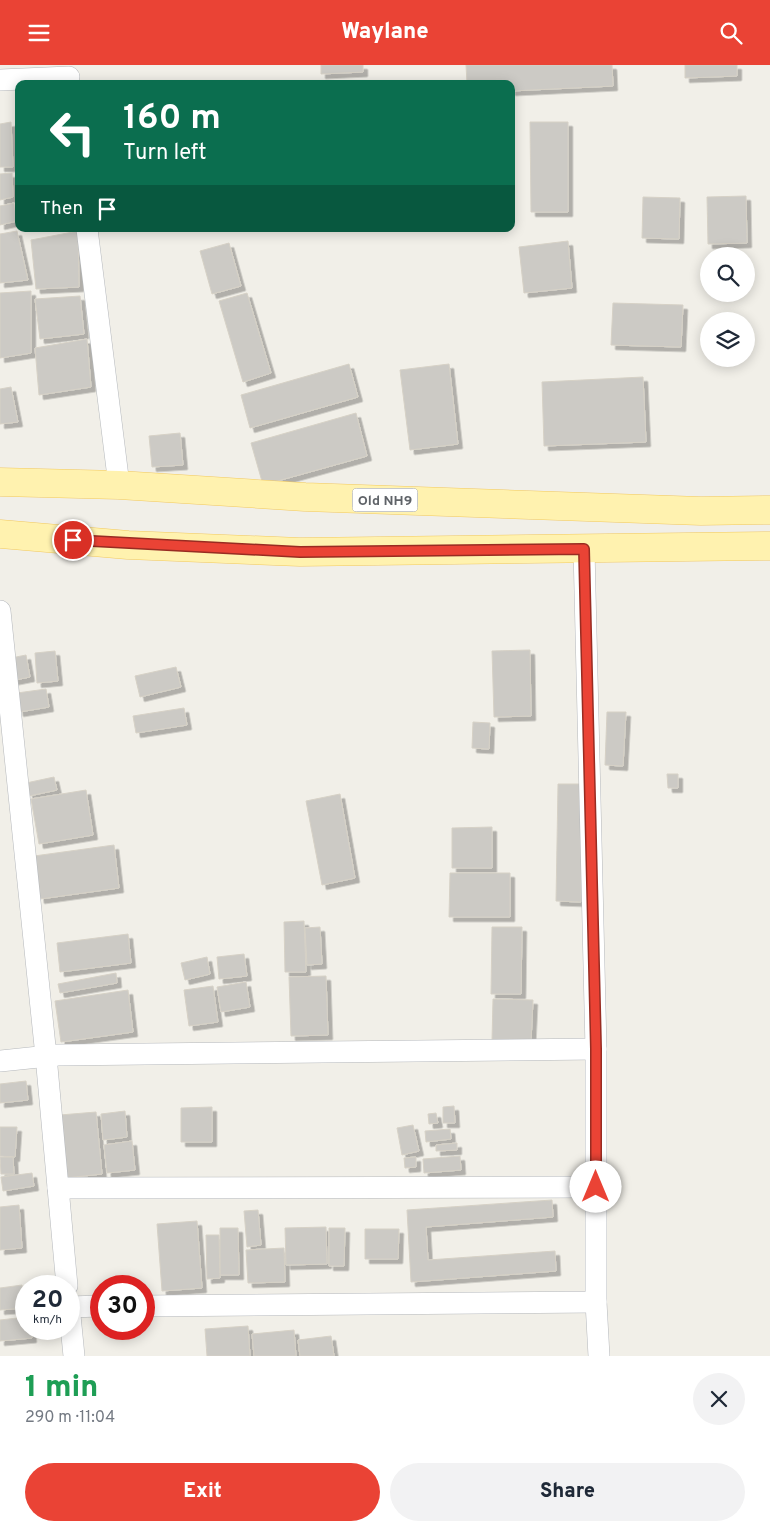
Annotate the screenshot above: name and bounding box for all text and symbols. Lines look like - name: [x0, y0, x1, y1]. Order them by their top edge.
- icon: menu: [25, 19, 53, 47]
- text: Waylane: [341, 19, 429, 46]
- icon: search: [717, 19, 745, 47]
- text: 160 m: [123, 97, 221, 141]
- icon: left: [40, 100, 105, 165]
- text: Turn left: [123, 140, 206, 167]
- icon: arrive: [93, 195, 121, 223]
- text: Then: [40, 197, 83, 221]
- map controls: [700, 247, 755, 367]
- button: search: [700, 247, 755, 302]
- button: layers: [700, 312, 755, 367]
- road number: Old NH9: [352, 489, 418, 511]
- pin: [52, 519, 94, 561]
- icon: arrive: [59, 526, 87, 554]
- position arrow: [569, 1160, 621, 1212]
- speed limit sign: 30: [90, 1275, 155, 1340]
- text: 20: [32, 1285, 63, 1317]
- text: km/h: [33, 1312, 62, 1328]
- text: 1 min: [25, 1370, 98, 1407]
- button: close: [693, 1373, 745, 1425]
- text: 290 m · 11:04: [25, 1408, 115, 1428]
- button: Exit: [25, 1463, 380, 1521]
- button: Share: [390, 1463, 745, 1521]

